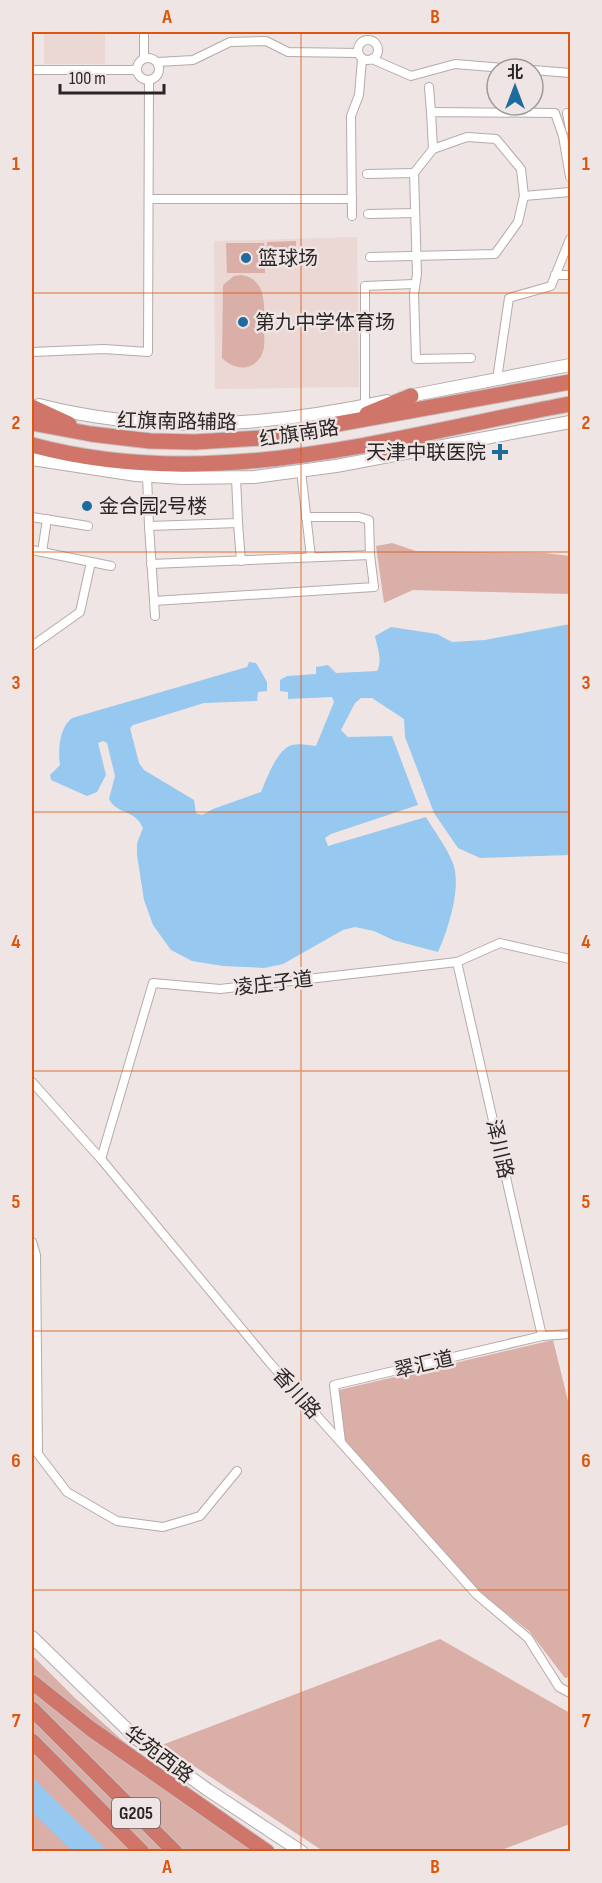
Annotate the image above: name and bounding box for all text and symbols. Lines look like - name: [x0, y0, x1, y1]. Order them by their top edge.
- text: A: [161, 5, 172, 29]
- text: B: [430, 5, 440, 29]
- scale bar: [60, 57, 164, 95]
- north arrow: [485, 57, 545, 117]
- text: 北: [507, 64, 523, 83]
- text: 100 m: [69, 68, 106, 89]
- text: 1: [12, 152, 20, 176]
- text: 1: [582, 152, 590, 176]
- place label: 篮球场: [258, 247, 318, 271]
- marker: 篮球场: [239, 251, 253, 265]
- place label: 第九中学体育场: [255, 311, 395, 335]
- marker: 第九中学体育场: [236, 315, 250, 329]
- street label: 红旗南路辅路: [117, 409, 237, 435]
- text: 2: [12, 411, 20, 435]
- text: 2: [582, 411, 590, 435]
- street label: 红旗南路: [258, 416, 341, 452]
- place label: 天津中联医院: [366, 441, 486, 465]
- marker: 天津中联医院: [491, 443, 509, 461]
- place label: 金合园2号楼: [99, 495, 207, 519]
- marker: 金合园2号楼: [80, 499, 94, 513]
- text: 3: [12, 671, 21, 695]
- text: 3: [582, 671, 591, 695]
- text: 4: [11, 930, 21, 954]
- text: 4: [581, 930, 591, 954]
- street label: 凌庄子道: [232, 967, 314, 1001]
- street label: 泽川路: [481, 1117, 517, 1181]
- text: 5: [12, 1190, 21, 1214]
- text: 5: [582, 1190, 591, 1214]
- street label: 翠汇道: [392, 1347, 456, 1383]
- street label: 香川路: [267, 1363, 325, 1424]
- text: 6: [11, 1449, 21, 1473]
- text: 6: [581, 1449, 591, 1473]
- text: 7: [12, 1709, 21, 1733]
- text: 7: [582, 1709, 591, 1733]
- street label: 华苑西路: [119, 1721, 198, 1788]
- road number: G205: [112, 1798, 160, 1828]
- text: A: [161, 1855, 172, 1879]
- text: B: [430, 1855, 440, 1879]

